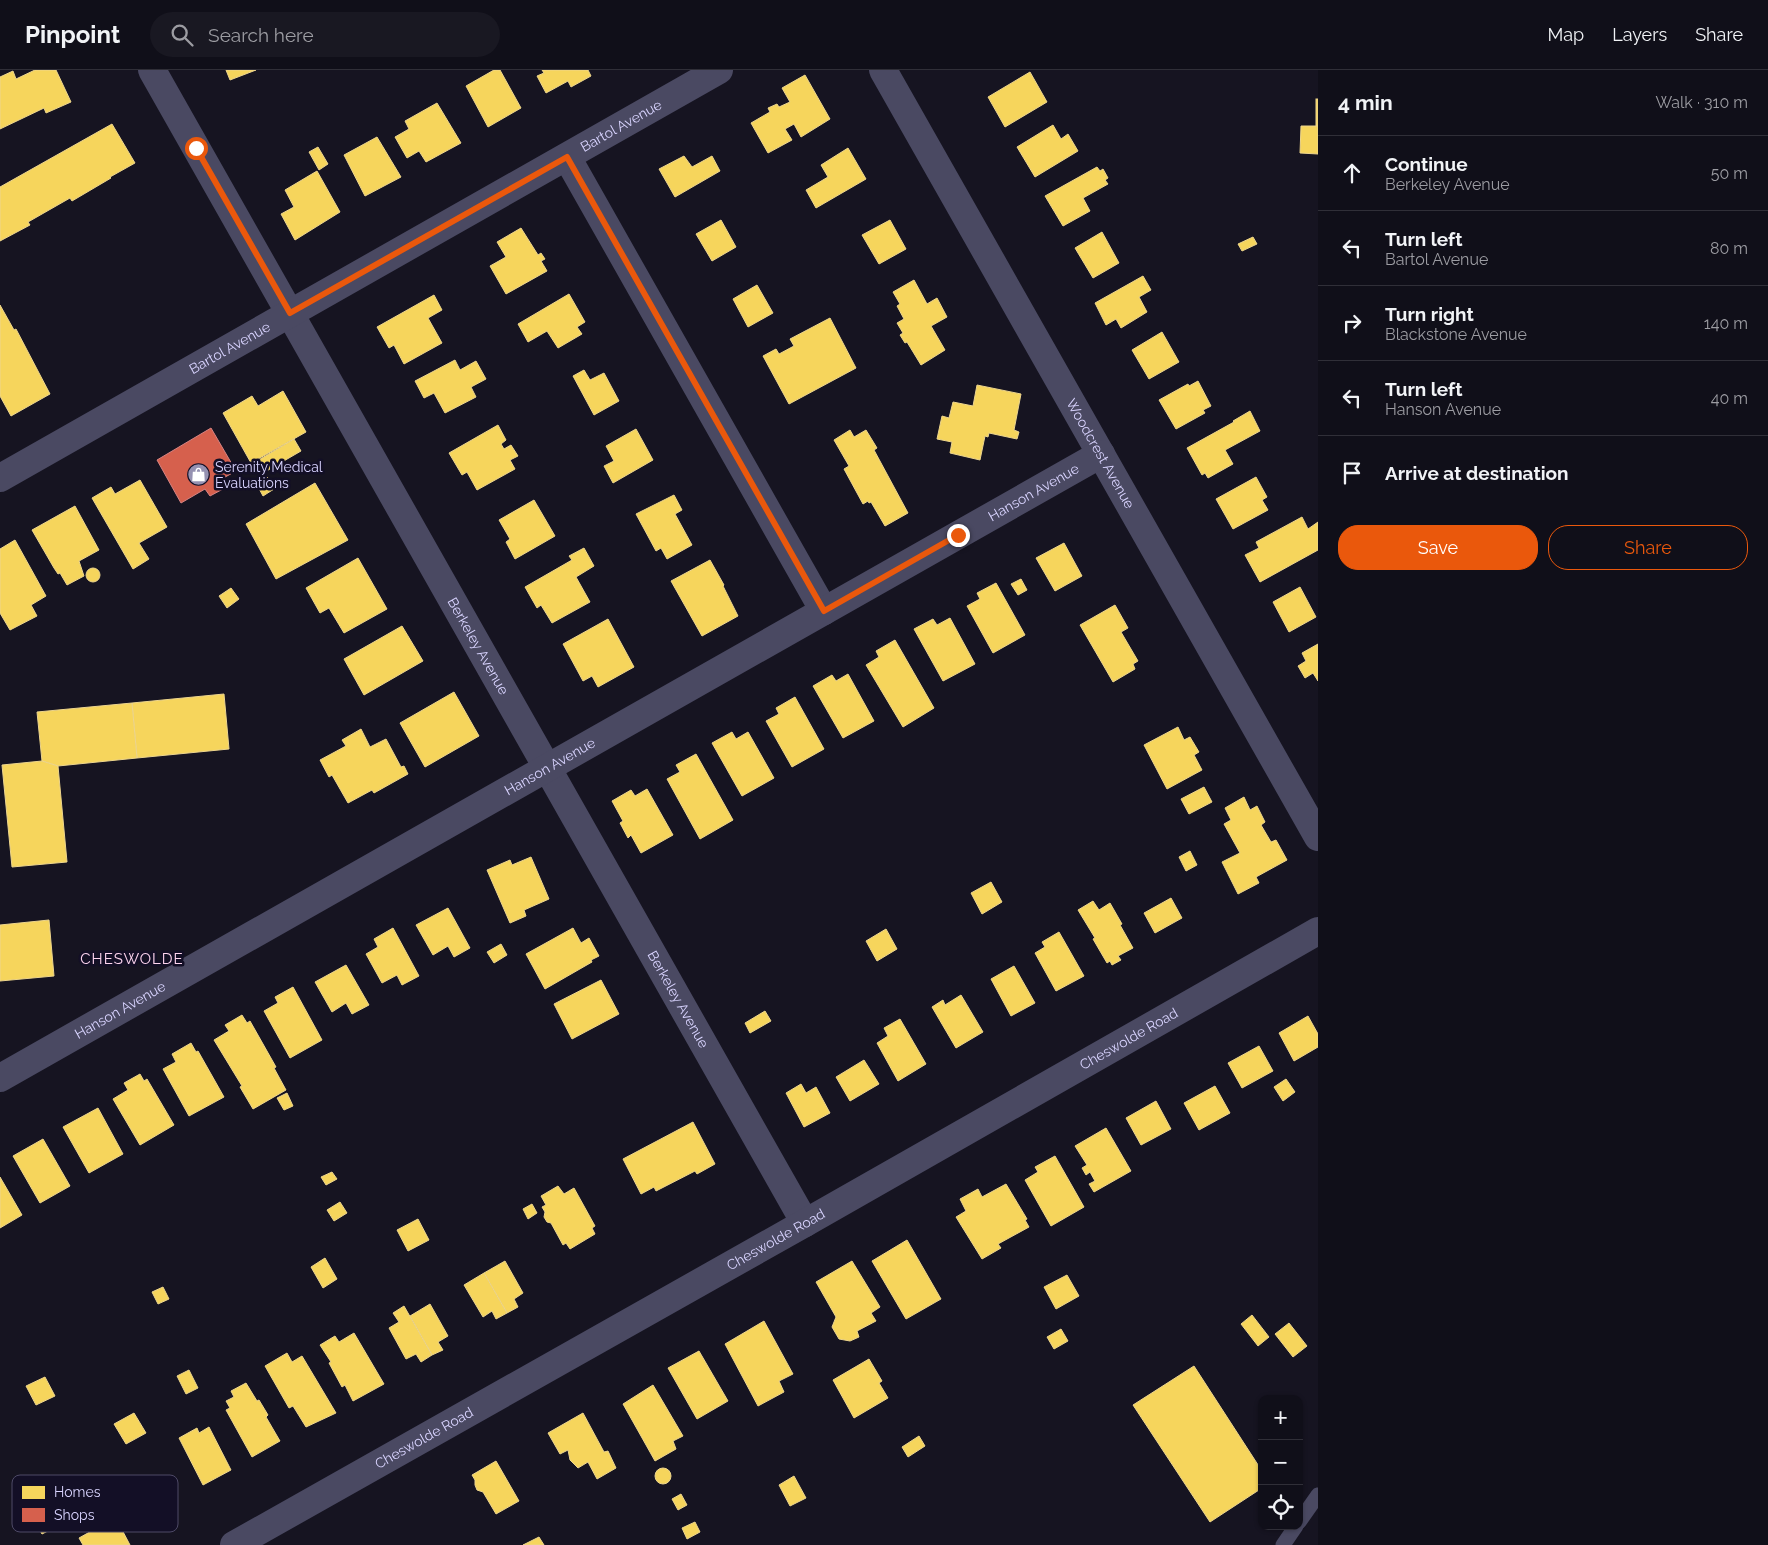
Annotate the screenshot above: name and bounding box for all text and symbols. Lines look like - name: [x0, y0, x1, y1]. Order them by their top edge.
- search box: [150, 12, 500, 57]
- text: Pinpoint: [25, 20, 120, 49]
- icon: search: [168, 21, 196, 49]
- text: Search here: [208, 24, 314, 46]
- text: Map: [1548, 24, 1584, 45]
- text: Layers: [1612, 24, 1667, 45]
- text: Share: [1695, 24, 1743, 45]
- text: 4 min: [1338, 90, 1393, 115]
- text: Walk · 310 m: [1655, 93, 1748, 112]
- street label: Bartol Avenue: [578, 96, 664, 155]
- route start: [185, 137, 208, 160]
- text: Continue: [1385, 153, 1468, 175]
- icon: ahead: [1338, 159, 1366, 187]
- text: 50 m: [1711, 164, 1748, 183]
- text: Berkeley Avenue: [1385, 175, 1510, 194]
- text: Turn left: [1385, 228, 1462, 250]
- icon: left: [1338, 234, 1366, 262]
- text: 80 m: [1710, 239, 1748, 258]
- text: Bartol Avenue: [1385, 250, 1488, 269]
- text: Turn right: [1385, 303, 1474, 325]
- icon: right: [1338, 309, 1366, 337]
- text: 140 m: [1704, 314, 1748, 333]
- street label: Bartol Avenue: [186, 318, 273, 377]
- text: Blackstone Avenue: [1385, 325, 1527, 344]
- text: Turn left: [1385, 378, 1462, 400]
- icon: left: [1338, 384, 1366, 412]
- text: 40 m: [1711, 389, 1748, 408]
- street label: Woodcrest Avenue: [1063, 396, 1138, 511]
- text: Hanson Avenue: [1385, 400, 1501, 419]
- place label: Serenity Medical Evaluations: [215, 459, 323, 491]
- icon: arrive: [1338, 459, 1366, 487]
- street label: Hanson Avenue: [985, 460, 1082, 524]
- text: Arrive at destination: [1385, 462, 1569, 484]
- shop icon: Serenity Medical Evaluations: [187, 463, 211, 487]
- route end: [947, 524, 970, 547]
- button: Save: [1338, 525, 1538, 570]
- button: Share: [1548, 525, 1748, 570]
- street label: Berkeley Avenue: [444, 595, 512, 697]
- street label: Hanson Avenue: [502, 734, 598, 798]
- street label: Berkeley Avenue: [644, 948, 712, 1051]
- district label: CHESWOLDE: [80, 950, 184, 968]
- street label: Hanson Avenue: [72, 978, 168, 1042]
- street label: Cheswolde Road: [1077, 1005, 1180, 1073]
- street label: Cheswolde Road: [724, 1205, 828, 1273]
- map controls: [1258, 1395, 1303, 1530]
- button: +: [1258, 1395, 1303, 1440]
- street label: Cheswolde Road: [372, 1404, 476, 1472]
- button: −: [1258, 1440, 1303, 1485]
- legend: [12, 1475, 178, 1532]
- text: Homes: [54, 1484, 101, 1500]
- button: locate: [1258, 1485, 1303, 1530]
- text: Shops: [54, 1507, 95, 1523]

